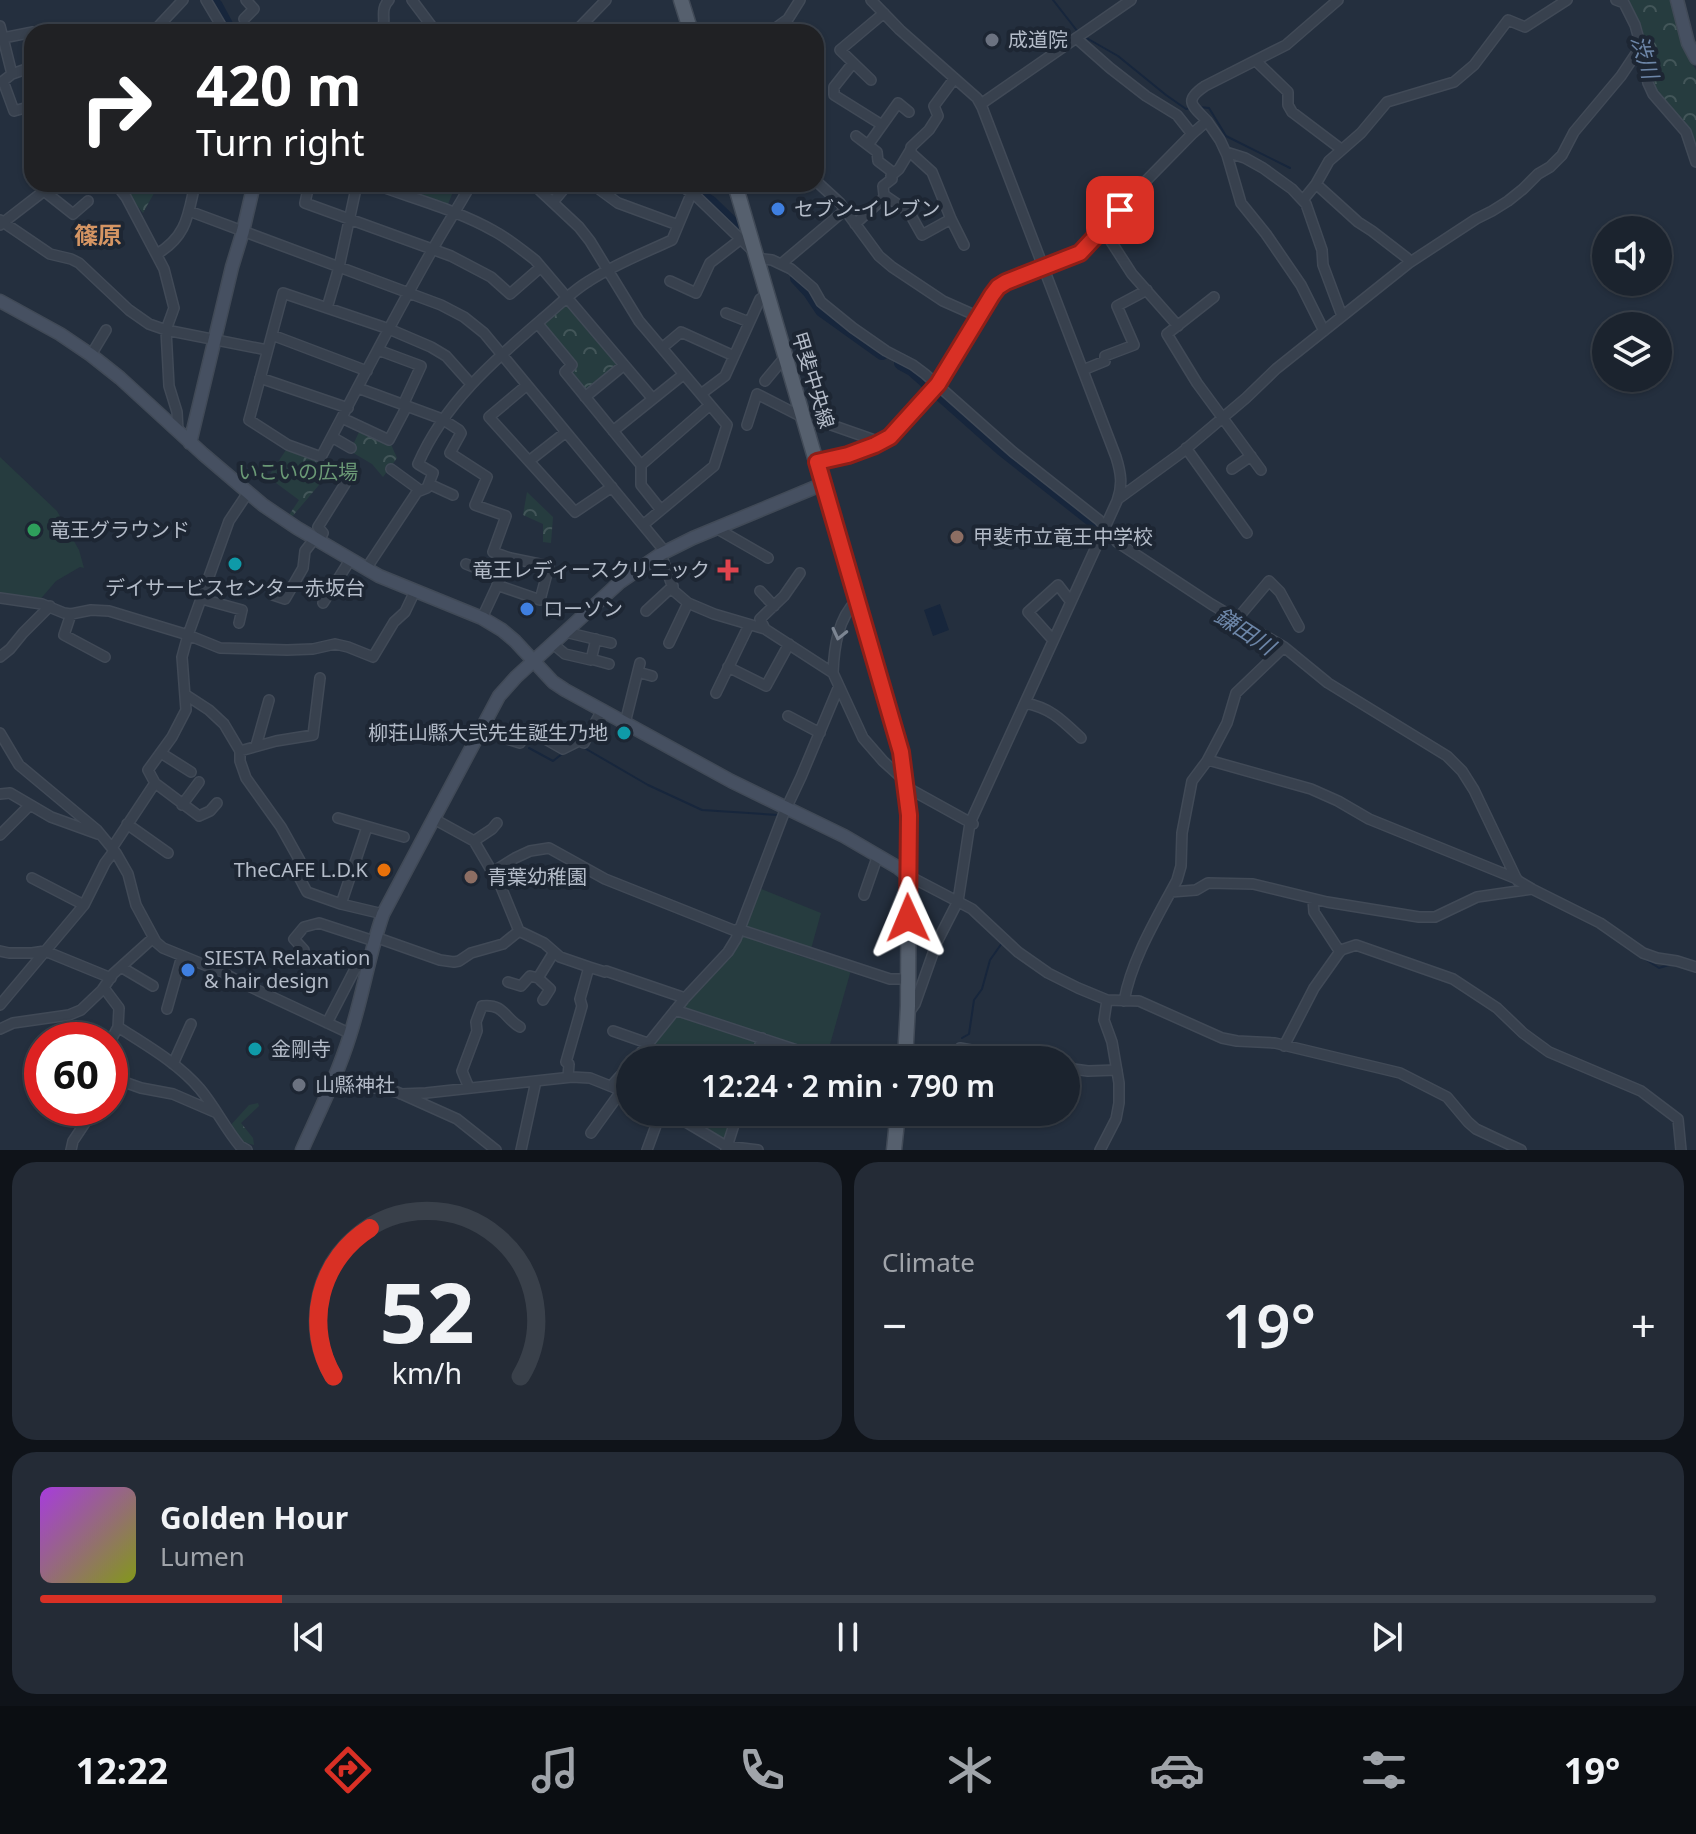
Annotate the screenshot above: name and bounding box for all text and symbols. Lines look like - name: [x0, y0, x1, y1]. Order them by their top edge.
- place label: 成道院: [1008, 26, 1068, 53]
- marker: 成道院: [983, 31, 1001, 49]
- water label: 渋川: [1625, 31, 1667, 84]
- text: 420 m: [196, 46, 361, 122]
- icon: right: [64, 56, 168, 160]
- text: Turn right: [196, 118, 364, 167]
- pin: [1086, 176, 1154, 244]
- icon: arrive: [1098, 188, 1142, 232]
- place label: セブン-イレブン: [794, 195, 940, 222]
- marker: セブン-イレブン: [769, 200, 787, 218]
- map controls: [1592, 216, 1672, 392]
- button: sound: [1592, 216, 1672, 296]
- district label: 篠原: [74, 218, 122, 251]
- button: layers: [1592, 312, 1672, 392]
- street label: 甲斐中央線: [786, 328, 841, 432]
- park label: いこいの広場: [238, 458, 358, 485]
- place label: 竜王グラウンド: [50, 516, 190, 543]
- marker: 竜王グラウンド: [25, 521, 43, 539]
- place label: 甲斐市立竜王中学校: [973, 523, 1153, 550]
- marker: 甲斐市立竜王中学校: [948, 528, 966, 546]
- marker: デイサービスセンター赤坂台: [226, 555, 244, 573]
- place label: 竜王レディースクリニック: [472, 556, 710, 583]
- marker: 竜王レディースクリニック: [717, 559, 739, 581]
- place label: デイサービスセンター赤坂台: [105, 574, 365, 601]
- place label: ローソン: [543, 595, 623, 622]
- marker: ローソン: [518, 600, 536, 618]
- water label: 鎌田川: [1210, 600, 1283, 662]
- one-way arrow: [832, 627, 849, 641]
- place label: 柳荘山縣大弐先生誕生乃地: [368, 719, 608, 746]
- marker: 柳荘山縣大弐先生誕生乃地: [615, 724, 633, 742]
- place label: TheCAFE L.D.K: [234, 856, 369, 883]
- marker: TheCAFE L.D.K: [375, 861, 393, 879]
- place label: 青葉幼稚園: [487, 863, 587, 890]
- marker: 青葉幼稚園: [462, 868, 480, 886]
- position arrow: [866, 876, 950, 960]
- place label: SIESTA Relaxation & hair design: [204, 944, 370, 994]
- marker: SIESTA Relaxation & hair design: [179, 961, 197, 979]
- speed limit sign: 60: [24, 1022, 128, 1126]
- place label: 金剛寺: [271, 1035, 331, 1062]
- marker: 金剛寺: [246, 1040, 264, 1058]
- text: 12:24 · 2 min · 790 m: [701, 1065, 995, 1106]
- place label: 山縣神社: [315, 1071, 395, 1098]
- marker: 山縣神社: [290, 1076, 308, 1094]
- text: Climate: [882, 1244, 975, 1280]
- text: 52: [379, 1254, 475, 1367]
- text: 19°: [1222, 1284, 1316, 1366]
- text: −: [882, 1295, 907, 1355]
- text: +: [1631, 1295, 1656, 1355]
- text: km/h: [392, 1353, 462, 1392]
- text: Golden Hour: [160, 1497, 348, 1538]
- text: Lumen: [160, 1538, 245, 1574]
- icon: previous: [287, 1615, 331, 1659]
- icon: pause: [826, 1615, 870, 1659]
- icon: next: [1365, 1615, 1409, 1659]
- icon: directions: [320, 1742, 376, 1798]
- icon: music: [527, 1742, 583, 1798]
- icon: phone: [734, 1742, 790, 1798]
- icon: climate: [942, 1742, 998, 1798]
- icon: car: [1149, 1742, 1205, 1798]
- icon: filters: [1356, 1742, 1412, 1798]
- text: 12:22: [76, 1746, 168, 1795]
- text: 19°: [1564, 1746, 1620, 1795]

